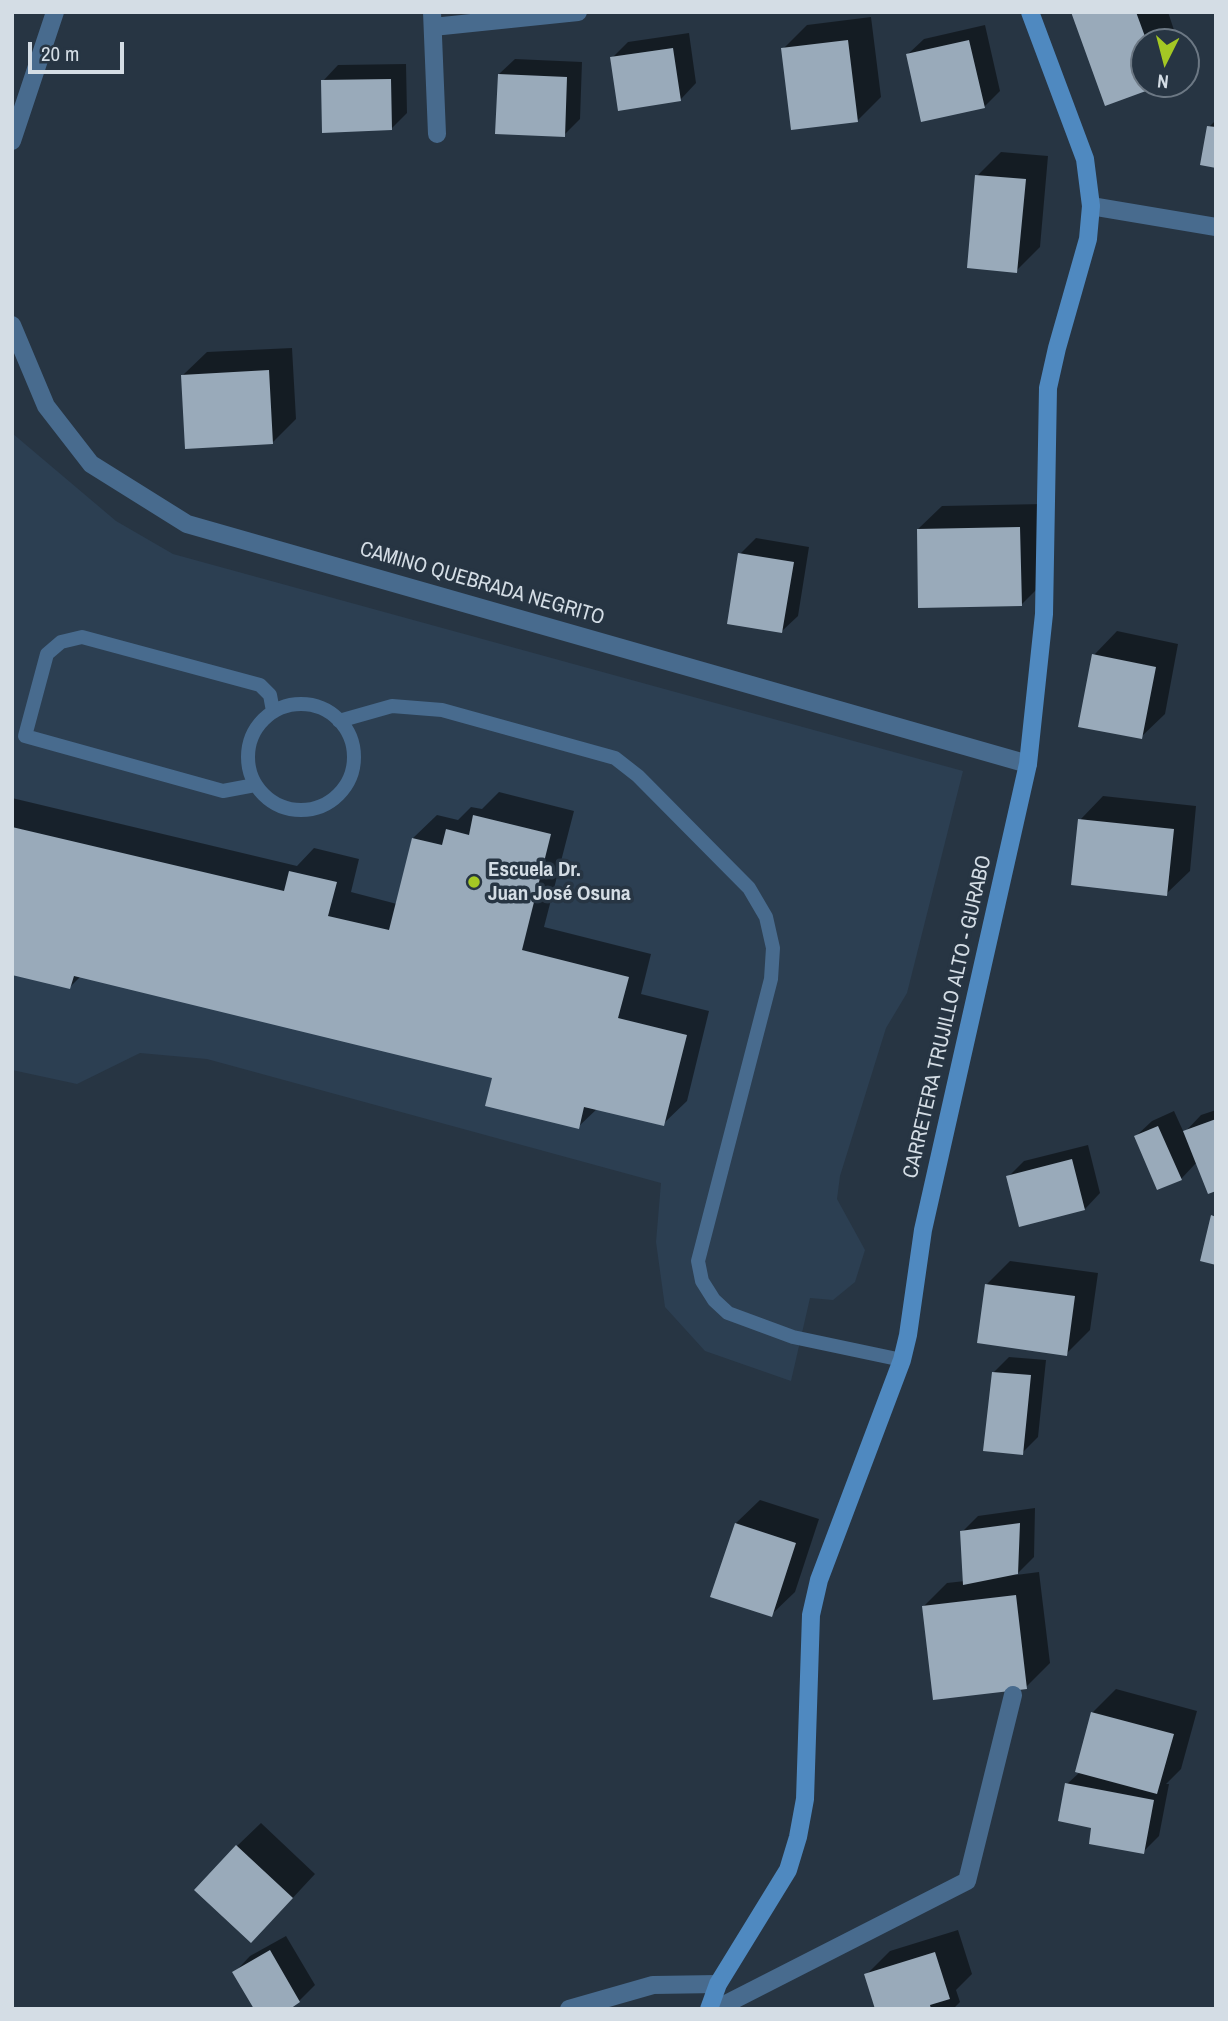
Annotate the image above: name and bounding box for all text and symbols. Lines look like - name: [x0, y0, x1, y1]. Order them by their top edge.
- scale bar: [32, 28, 128, 72]
- north arrow: [1130, 28, 1200, 98]
- text: 20 m: [41, 39, 79, 68]
- text: N: [1156, 68, 1170, 95]
- street label: CAMINO QUEBRADA NEGRITO: [357, 537, 607, 631]
- street label: CARRETERA TRUJILLO ALTO - GURABO: [899, 853, 997, 1181]
- place label: Escuela Dr. Juan José Osuna: [488, 857, 631, 907]
- marker: Escuela Dr. Juan José Osuna: [466, 874, 482, 890]

